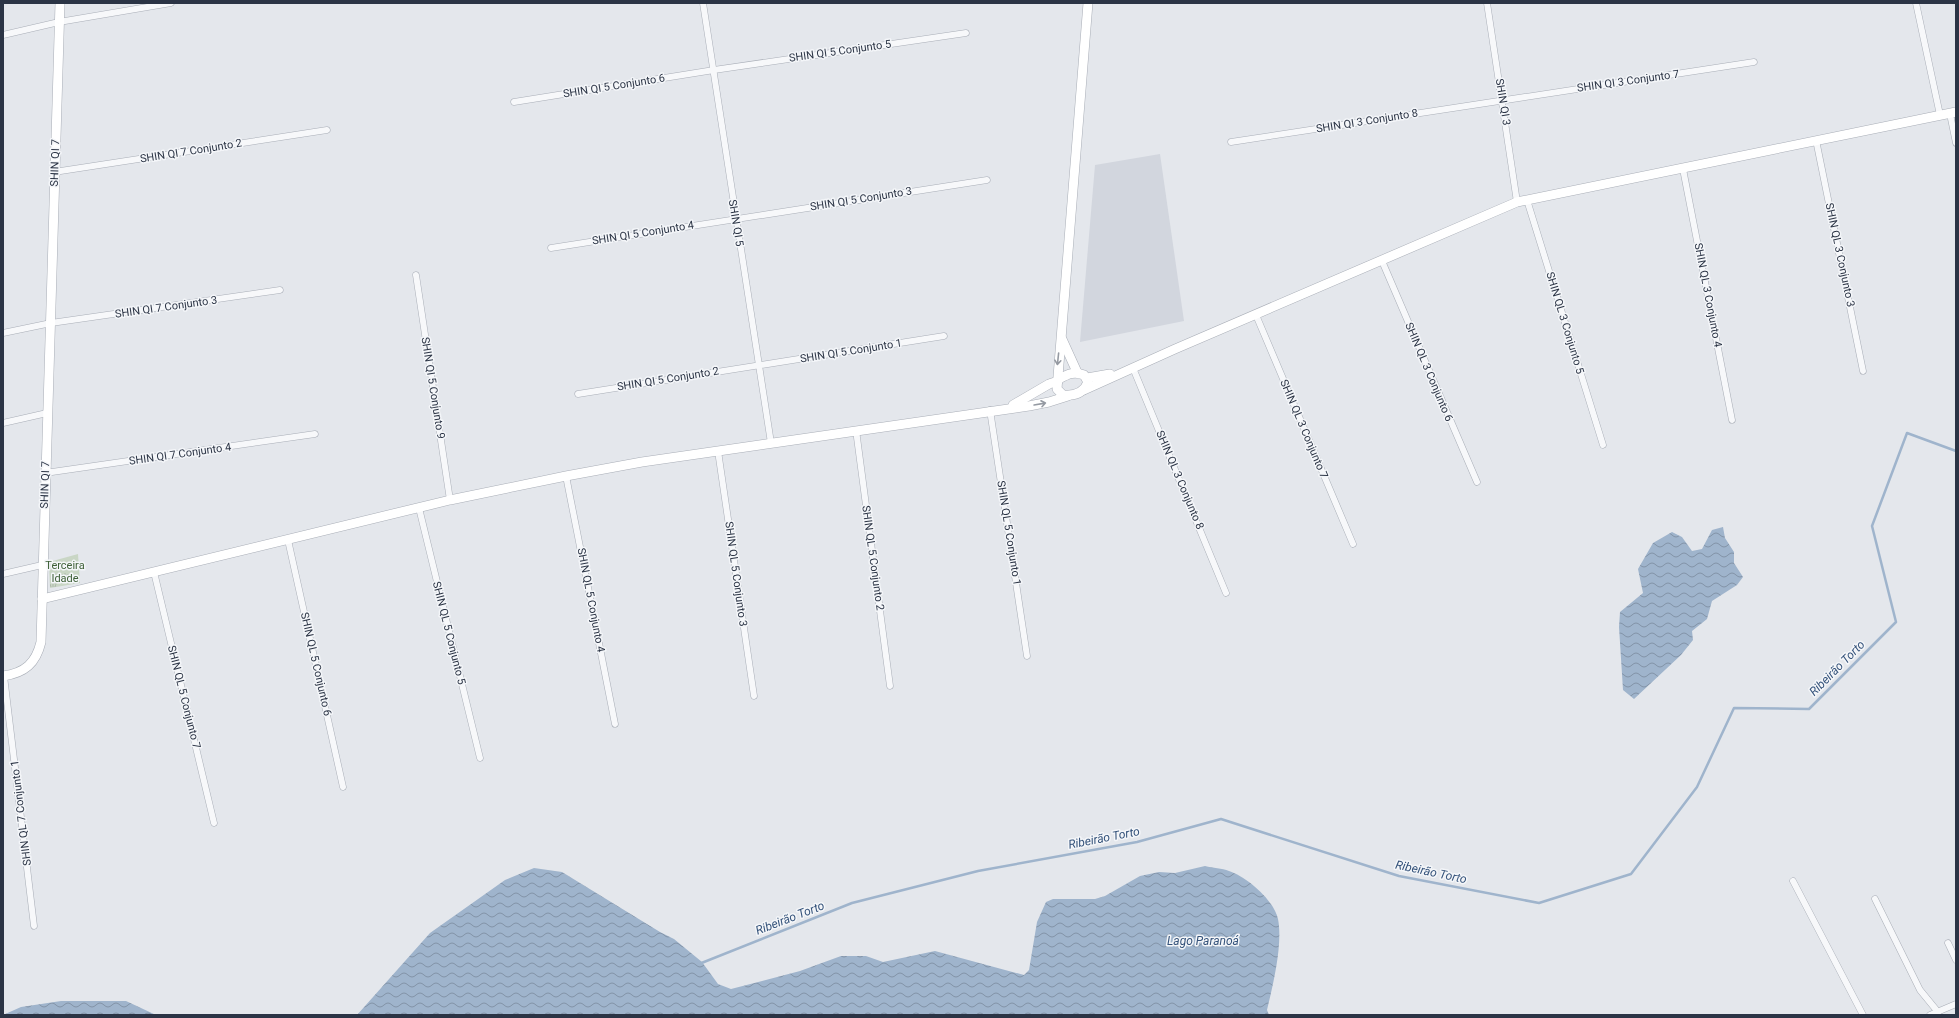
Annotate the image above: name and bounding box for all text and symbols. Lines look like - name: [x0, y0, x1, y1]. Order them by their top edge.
- street label: SHIN QI 5 Conjunto 5: [788, 37, 892, 65]
- street label: SHIN QI 3 Conjunto 7: [1576, 67, 1680, 95]
- street label: SHIN QI 5 Conjunto 6: [562, 72, 666, 100]
- street label: SHIN QI 3: [1493, 78, 1513, 126]
- street label: SHIN QI 3 Conjunto 8: [1315, 107, 1419, 135]
- street label: SHIN QI 7 Conjunto 2: [139, 137, 243, 165]
- street label: SHIN QI 7: [48, 139, 62, 187]
- street label: SHIN QI 5 Conjunto 3: [809, 185, 913, 213]
- street label: SHIN QI 5: [726, 199, 746, 247]
- street label: SHIN QL 3 Conjunto 3: [1823, 202, 1857, 308]
- street label: SHIN QI 5 Conjunto 4: [591, 219, 695, 247]
- street label: SHIN QL 3 Conjunto 4: [1692, 242, 1724, 348]
- street label: SHIN QL 3 Conjunto 5: [1543, 270, 1587, 376]
- street label: SHIN QI 7 Conjunto 3: [114, 293, 218, 321]
- street label: SHIN QL 3 Conjunto 6: [1402, 321, 1456, 423]
- street label: SHIN QI 5 Conjunto 9: [419, 336, 447, 440]
- street label: SHIN QI 5 Conjunto 1: [799, 337, 903, 365]
- one-way arrow: [1055, 352, 1062, 365]
- street label: SHIN QI 5 Conjunto 2: [616, 365, 720, 393]
- street label: SHIN QL 3 Conjunto 7: [1277, 378, 1331, 480]
- one-way arrow: [1033, 400, 1046, 408]
- street label: SHIN QL 3 Conjunto 8: [1153, 429, 1207, 531]
- street label: SHIN QI 7 Conjunto 4: [128, 440, 232, 468]
- street label: SHIN QI 7: [38, 461, 52, 509]
- street label: SHIN QL 5 Conjunto 1: [994, 480, 1024, 586]
- street label: SHIN QL 5 Conjunto 2: [859, 505, 887, 611]
- street label: SHIN QL 5 Conjunto 3: [722, 521, 750, 627]
- street label: SHIN QL 5 Conjunto 4: [575, 547, 607, 653]
- park label: Terceira Idade: [45, 559, 85, 585]
- street label: SHIN QL 5 Conjunto 5: [430, 580, 468, 686]
- street label: SHIN QL 5 Conjunto 6: [298, 611, 334, 717]
- water label: Ribeirão Torto: [1806, 637, 1868, 699]
- street label: SHIN QL 5 Conjunto 7: [165, 644, 203, 750]
- street label: SHIN QL 7 Conjunto 1: [8, 760, 34, 866]
- water label: Ribeirão Torto: [1067, 824, 1141, 852]
- water label: Ribeirão Torto: [1394, 858, 1468, 886]
- water label: Ribeirão Torto: [754, 898, 827, 938]
- water label: Lago Paranoá: [1167, 934, 1240, 948]

